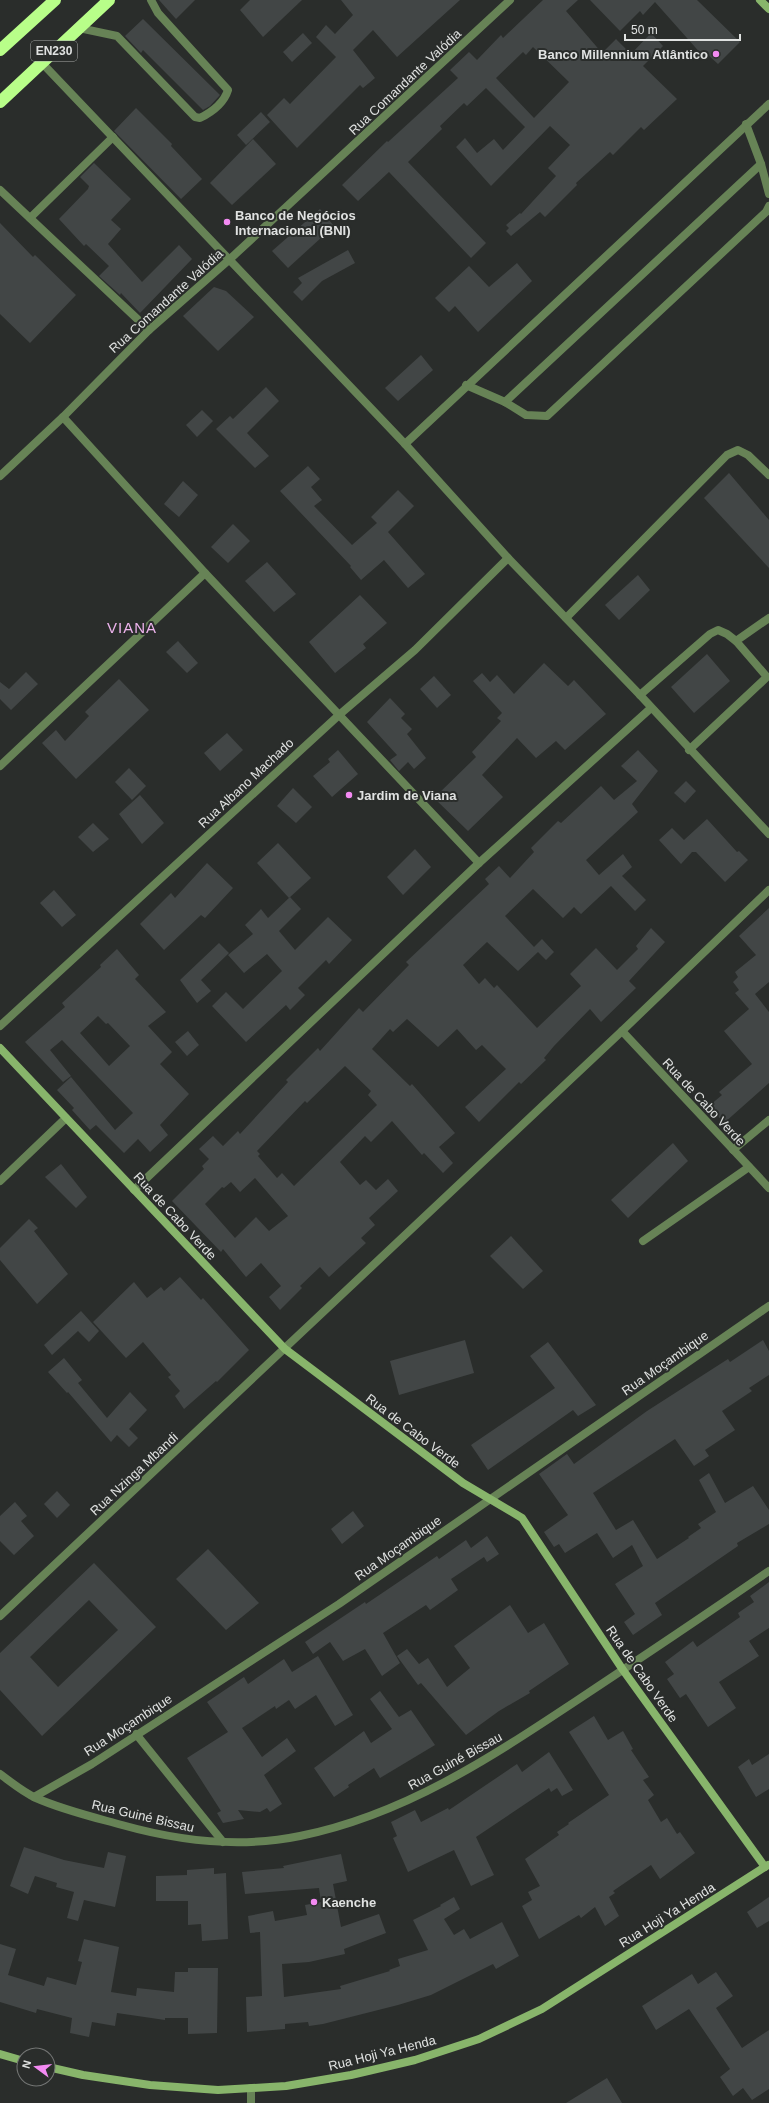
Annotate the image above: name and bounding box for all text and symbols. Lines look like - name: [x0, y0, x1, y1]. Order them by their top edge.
- scale bar: [625, 16, 740, 42]
- text: 50 m: [631, 23, 658, 37]
- street label: Rua Comandante Valódia: [346, 26, 465, 138]
- road number: EN230: [31, 41, 77, 61]
- place label: Banco Millennium Atlântico: [538, 47, 708, 62]
- marker: Banco Millennium Atlântico: [711, 49, 721, 59]
- place label: Banco de Negócios Internacional (BNI): [235, 208, 356, 238]
- marker: Banco de Negócios Internacional (BNI): [222, 217, 232, 227]
- street label: Rua Comandante Valódia: [106, 245, 227, 356]
- district label: VIANA: [107, 619, 157, 636]
- street label: Rua Albano Machado: [195, 735, 297, 831]
- place label: Jardim de Viana: [357, 788, 457, 803]
- marker: Jardim de Viana: [344, 790, 354, 800]
- street label: Rua de Cabo Verde: [660, 1055, 748, 1149]
- street label: Rua de Cabo Verde: [131, 1169, 219, 1263]
- street label: Rua Moçambique: [619, 1328, 711, 1398]
- street label: Rua de Cabo Verde: [363, 1391, 463, 1471]
- street label: Rua Nzinga Mbandi: [87, 1430, 181, 1518]
- street label: Rua Moçambique: [352, 1513, 444, 1583]
- street label: Rua de Cabo Verde: [603, 1623, 681, 1725]
- street label: Rua Moçambique: [81, 1691, 175, 1759]
- street label: Rua Guiné Bissau: [406, 1729, 504, 1793]
- street label: Rua Guiné Bissau: [90, 1797, 196, 1835]
- street label: Rua Hoji Ya Henda: [616, 1879, 718, 1951]
- place label: Kaenche: [322, 1895, 376, 1910]
- marker: Kaenche: [309, 1897, 319, 1907]
- street label: Rua Hoji Ya Henda: [327, 2032, 438, 2074]
- north arrow: [16, 2047, 56, 2087]
- text: N: [20, 2059, 33, 2070]

